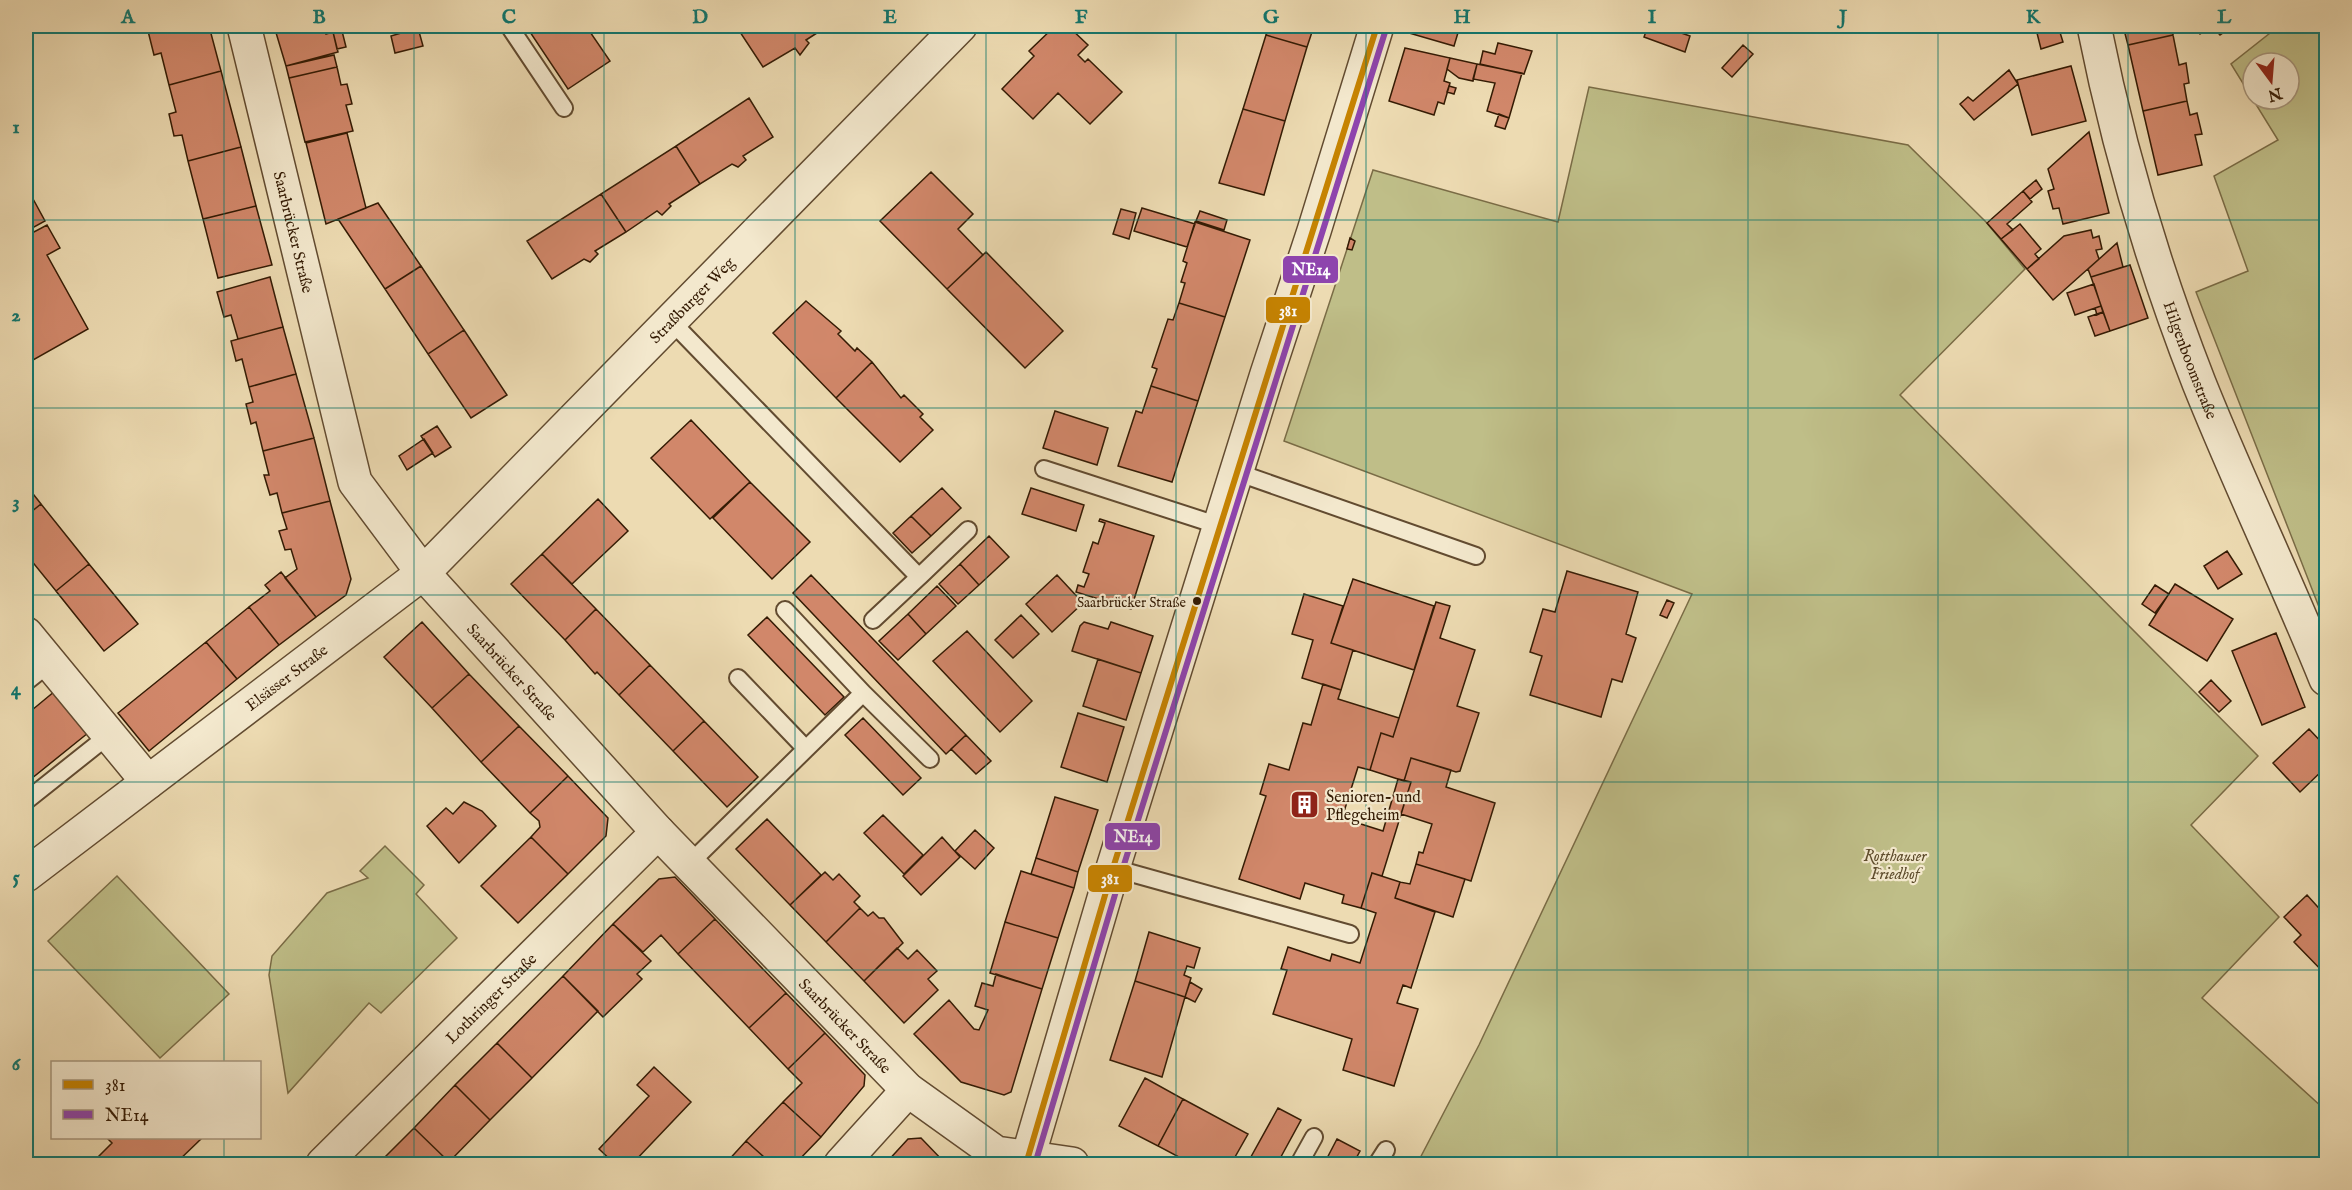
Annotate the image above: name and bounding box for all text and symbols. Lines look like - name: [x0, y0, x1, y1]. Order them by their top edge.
- text: A: [120, 5, 136, 30]
- text: B: [312, 5, 326, 30]
- text: C: [502, 5, 516, 30]
- text: D: [692, 5, 708, 30]
- text: E: [883, 5, 897, 30]
- text: F: [1075, 5, 1088, 30]
- text: G: [1263, 5, 1280, 30]
- text: H: [1453, 5, 1471, 30]
- text: I: [1648, 5, 1657, 30]
- text: J: [1836, 5, 1848, 30]
- text: K: [2026, 5, 2042, 30]
- text: L: [2217, 5, 2232, 30]
- north arrow: [2241, 51, 2301, 111]
- text: N: [2265, 82, 2285, 105]
- text: 1: [12, 115, 20, 140]
- street label: Saarbrücker Straße: [268, 169, 317, 295]
- street label: Straßburger Weg: [646, 253, 740, 348]
- line badge: NE14: [1282, 255, 1339, 284]
- text: NE14: [1291, 261, 1332, 281]
- line badge: 381: [1265, 296, 1311, 324]
- street label: Hilgenboomstraße: [2158, 299, 2221, 423]
- text: 381: [1279, 302, 1297, 322]
- text: 2: [11, 303, 21, 328]
- text: 3: [12, 490, 20, 515]
- place label: Saarbrücker Straße: [1077, 594, 1187, 612]
- marker: Saarbrücker Straße: [1191, 595, 1203, 607]
- street label: Saarbrücker Straße: [462, 620, 560, 726]
- street label: Elsässer Straße: [242, 641, 333, 716]
- text: 4: [11, 677, 22, 702]
- place label: Senioren- und Pflegeheim: [1326, 788, 1421, 826]
- building icon: Senioren- und Pflegeheim: [1289, 789, 1321, 821]
- line badge: NE14: [1104, 822, 1161, 851]
- text: NE14: [1113, 828, 1154, 848]
- park label: Rotthauser Friedhof: [1863, 847, 1928, 885]
- line badge: 381: [1087, 864, 1133, 893]
- text: 5: [12, 865, 20, 890]
- text: 381: [1101, 870, 1119, 890]
- street label: Lothringer Straße: [442, 950, 542, 1049]
- street label: Saarbrücker Straße: [793, 975, 895, 1079]
- text: 6: [12, 1052, 22, 1077]
- legend: [51, 1061, 261, 1139]
- text: 381: [105, 1075, 126, 1098]
- text: NE14: [105, 1105, 149, 1128]

